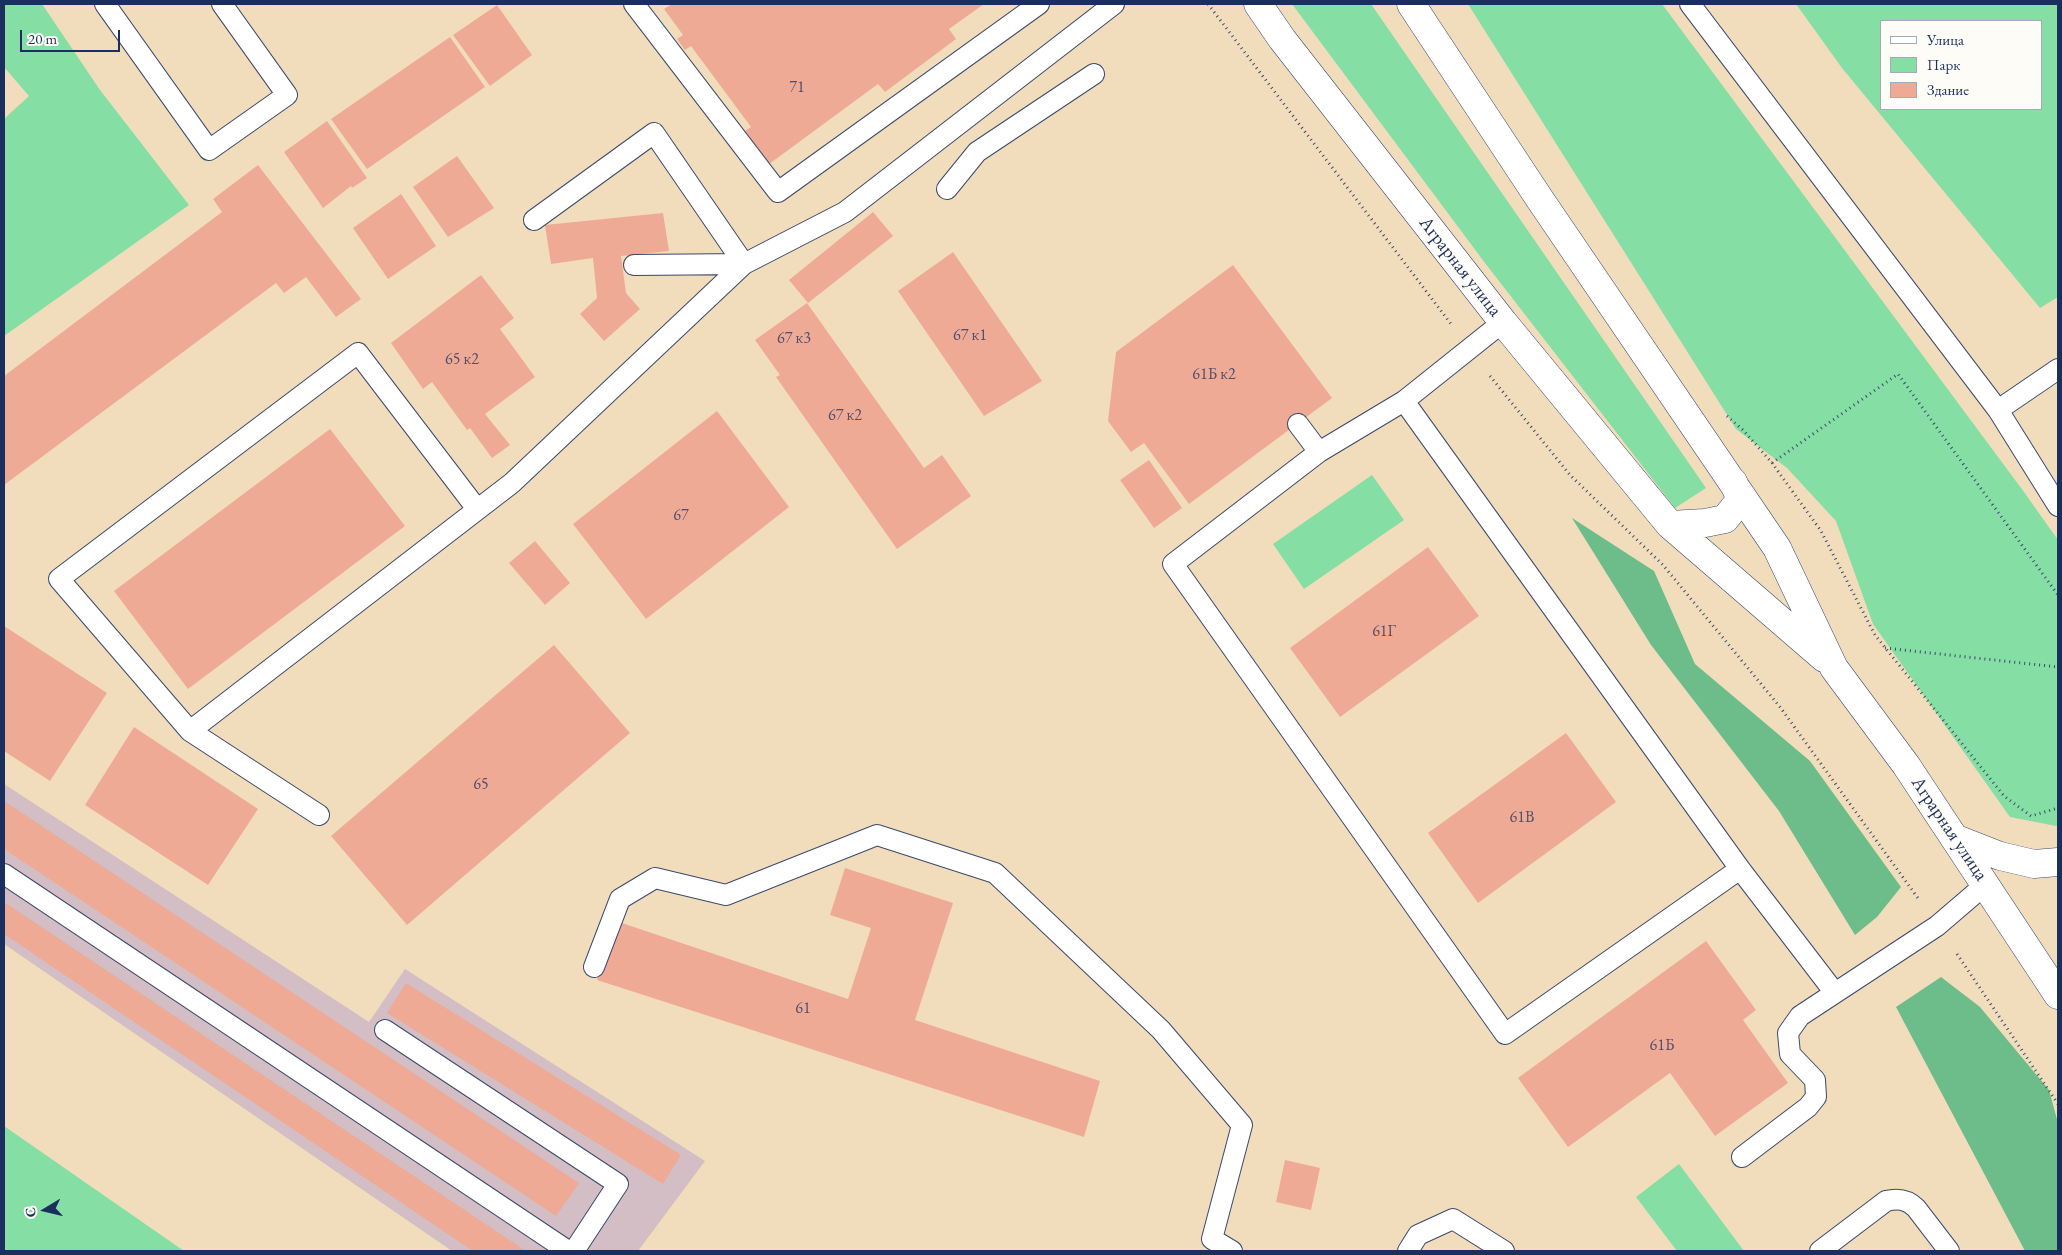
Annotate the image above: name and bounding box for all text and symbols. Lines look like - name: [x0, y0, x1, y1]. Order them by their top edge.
- scale bar: [22, 20, 122, 52]
- legend: [1880, 20, 2042, 110]
- text: 20 m: [28, 29, 57, 48]
- text: Улица: [1927, 30, 1964, 49]
- text: Парк: [1927, 55, 1960, 74]
- house number: 71: [789, 78, 805, 98]
- text: Здание: [1927, 80, 1969, 99]
- street label: Аграрная улица: [1414, 212, 1506, 322]
- house number: 67 к1: [953, 326, 987, 346]
- house number: 67 к3: [777, 329, 811, 349]
- house number: 65 к2: [445, 350, 479, 370]
- house number: 61Б к2: [1192, 365, 1236, 385]
- house number: 67 к2: [828, 406, 862, 426]
- house number: 67: [673, 506, 689, 526]
- house number: 61Г: [1372, 622, 1396, 642]
- street label: Аграрная улица: [1906, 772, 1992, 886]
- house number: 65: [473, 775, 489, 795]
- house number: 61В: [1510, 808, 1534, 828]
- house number: 61: [795, 999, 811, 1019]
- house number: 61Б: [1650, 1036, 1674, 1056]
- north arrow: [20, 1185, 70, 1235]
- text: С: [21, 1206, 40, 1219]

